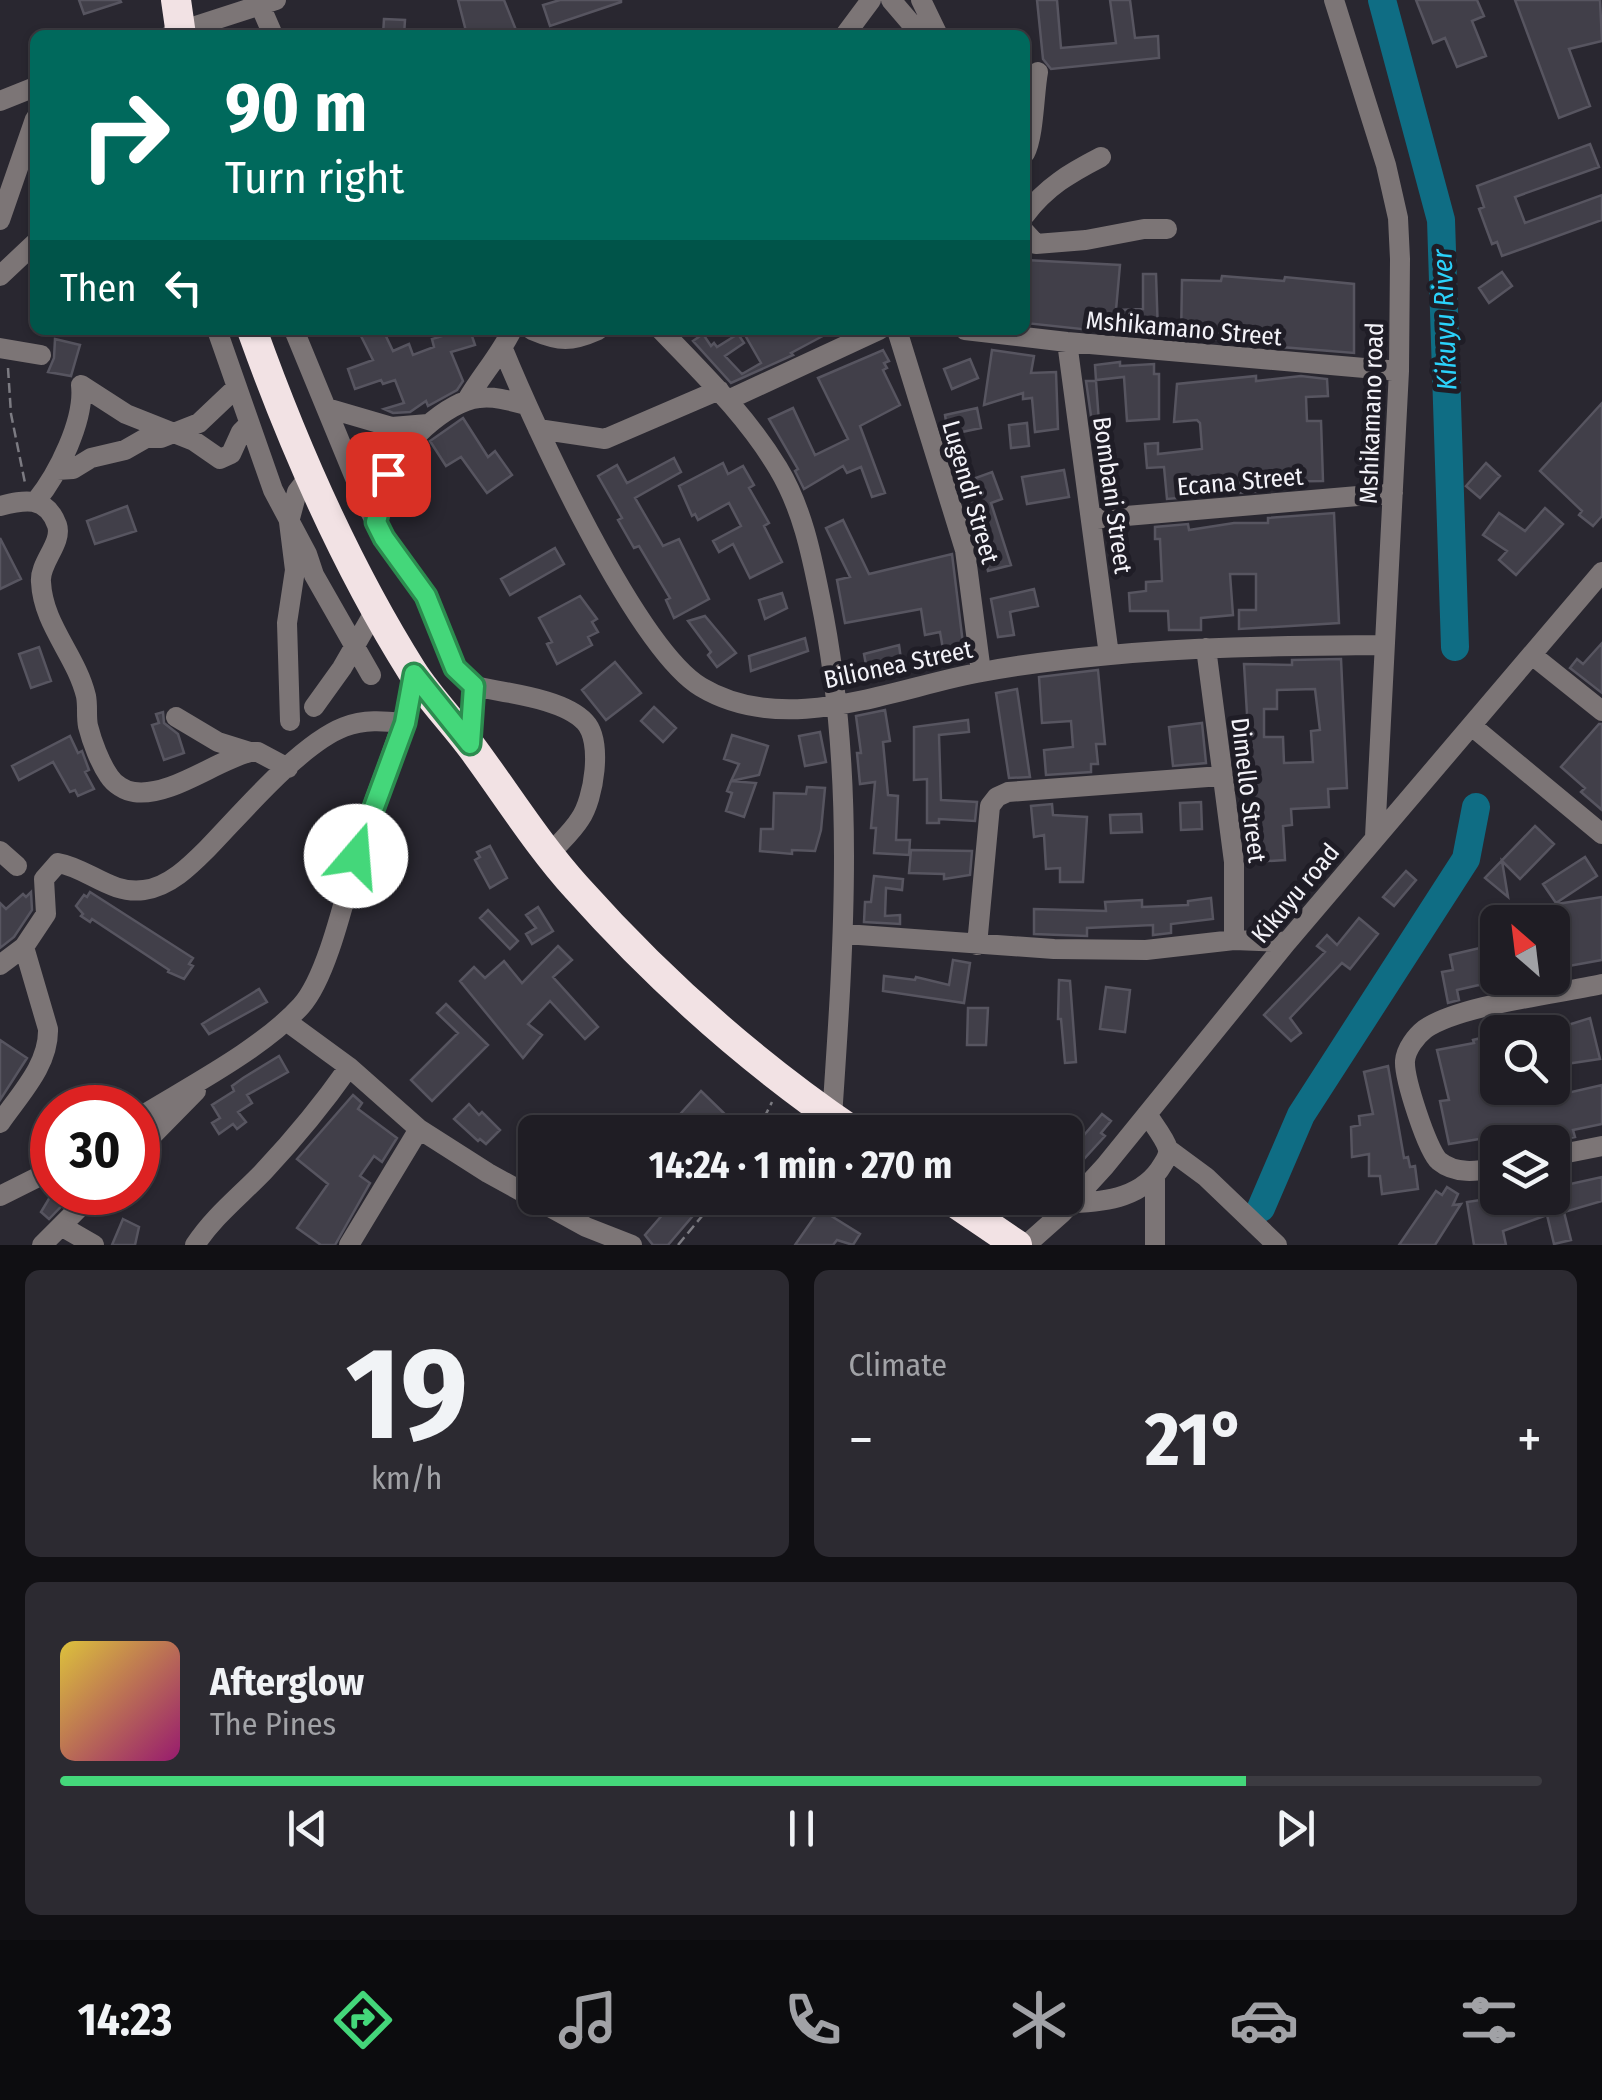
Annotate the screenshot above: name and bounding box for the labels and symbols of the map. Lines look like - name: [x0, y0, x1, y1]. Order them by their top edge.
- water label: Kikuyu River: [1426, 248, 1463, 391]
- street label: Mshikamano Street: [1085, 305, 1284, 353]
- street label: Mshikamano road: [1354, 322, 1390, 504]
- street label: Bombani Street: [1086, 415, 1138, 576]
- street label: Lugendi Street: [935, 417, 1005, 568]
- pin: [346, 432, 431, 517]
- street label: Ecana Street: [1176, 461, 1305, 502]
- street label: Bilionea Street: [821, 634, 976, 695]
- street label: Dimello Street: [1224, 716, 1272, 865]
- position arrow: [304, 804, 408, 908]
- street label: Kikuyu road: [1245, 838, 1346, 950]
- north arrow: [1480, 905, 1570, 995]
- speed limit sign: 30: [30, 1085, 160, 1215]

